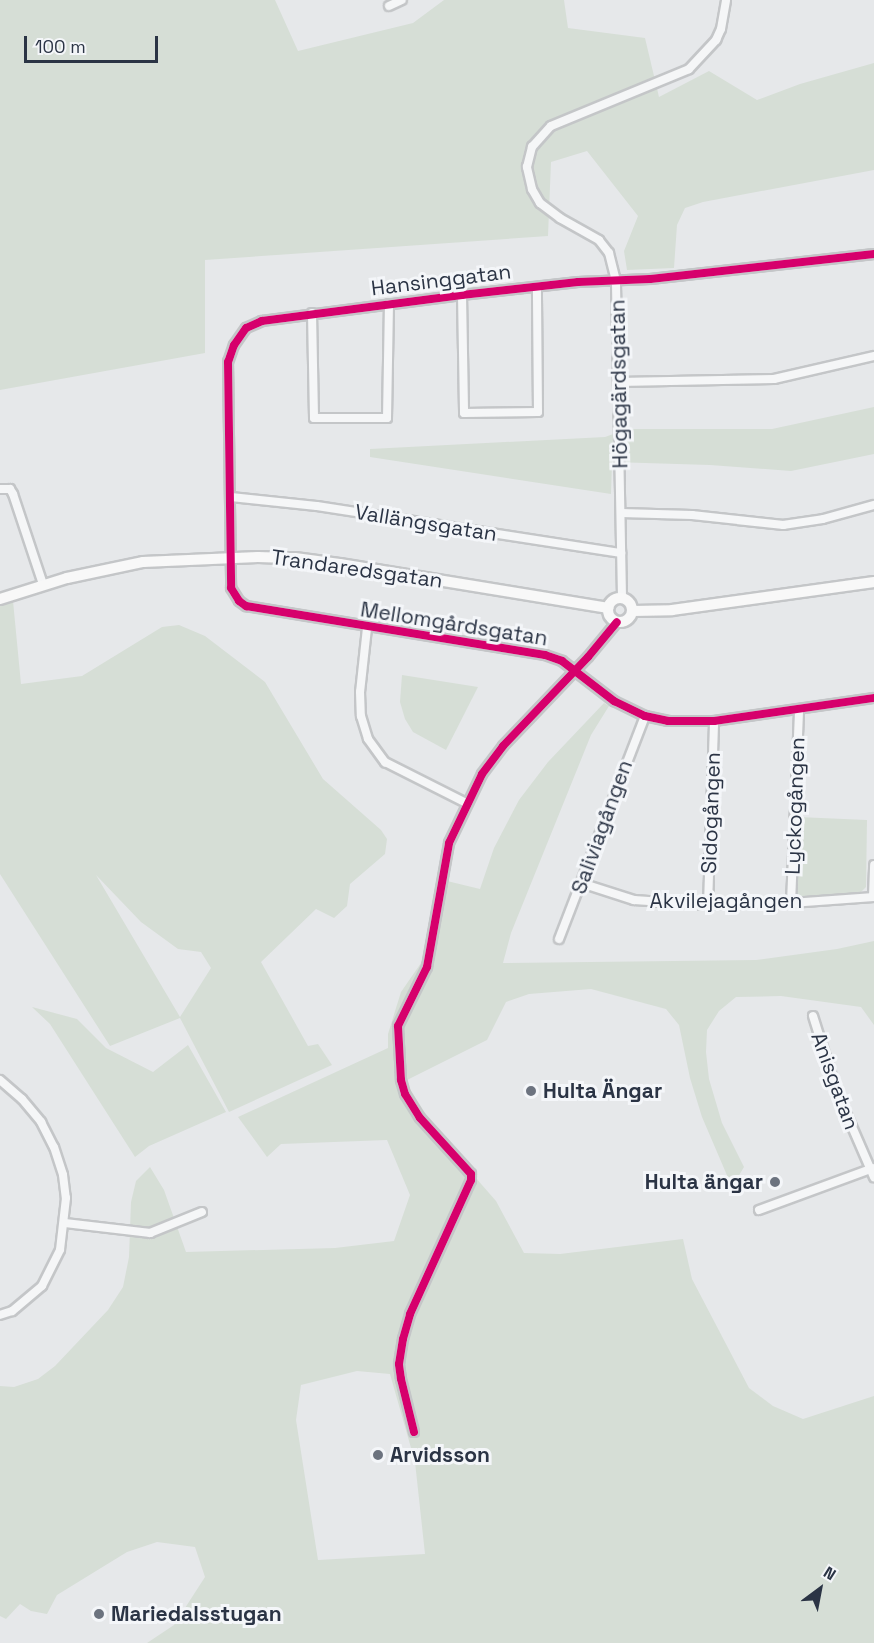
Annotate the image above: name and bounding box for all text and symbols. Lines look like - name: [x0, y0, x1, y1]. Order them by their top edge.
- scale bar: [27, 24, 160, 62]
- text: 100 m: [35, 35, 86, 58]
- street label: Hansinggatan: [370, 259, 512, 301]
- street label: Högagärdsgatan: [605, 299, 633, 469]
- street label: Vallängsgatan: [353, 499, 499, 547]
- street label: Trandaredsgatan: [270, 544, 444, 594]
- street label: Mellomgårdsgatan: [359, 597, 549, 651]
- street label: Lyckogången: [780, 737, 810, 875]
- street label: Sidogången: [696, 752, 726, 874]
- street label: Saliviagången: [566, 757, 638, 897]
- street label: Akvilejagången: [650, 888, 802, 914]
- street label: Anisgatan: [806, 1029, 864, 1133]
- place label: Hulta Ängar: [543, 1078, 662, 1104]
- marker: Hulta Ängar: [524, 1084, 538, 1098]
- place label: Hulta ängar: [645, 1169, 763, 1195]
- marker: Hulta ängar: [768, 1175, 782, 1189]
- place label: Arvidsson: [390, 1442, 490, 1468]
- marker: Arvidsson: [371, 1448, 385, 1462]
- north arrow: [790, 1559, 850, 1619]
- text: N: [820, 1562, 840, 1585]
- place label: Mariedalsstugan: [111, 1601, 282, 1627]
- marker: Mariedalsstugan: [92, 1607, 106, 1621]

